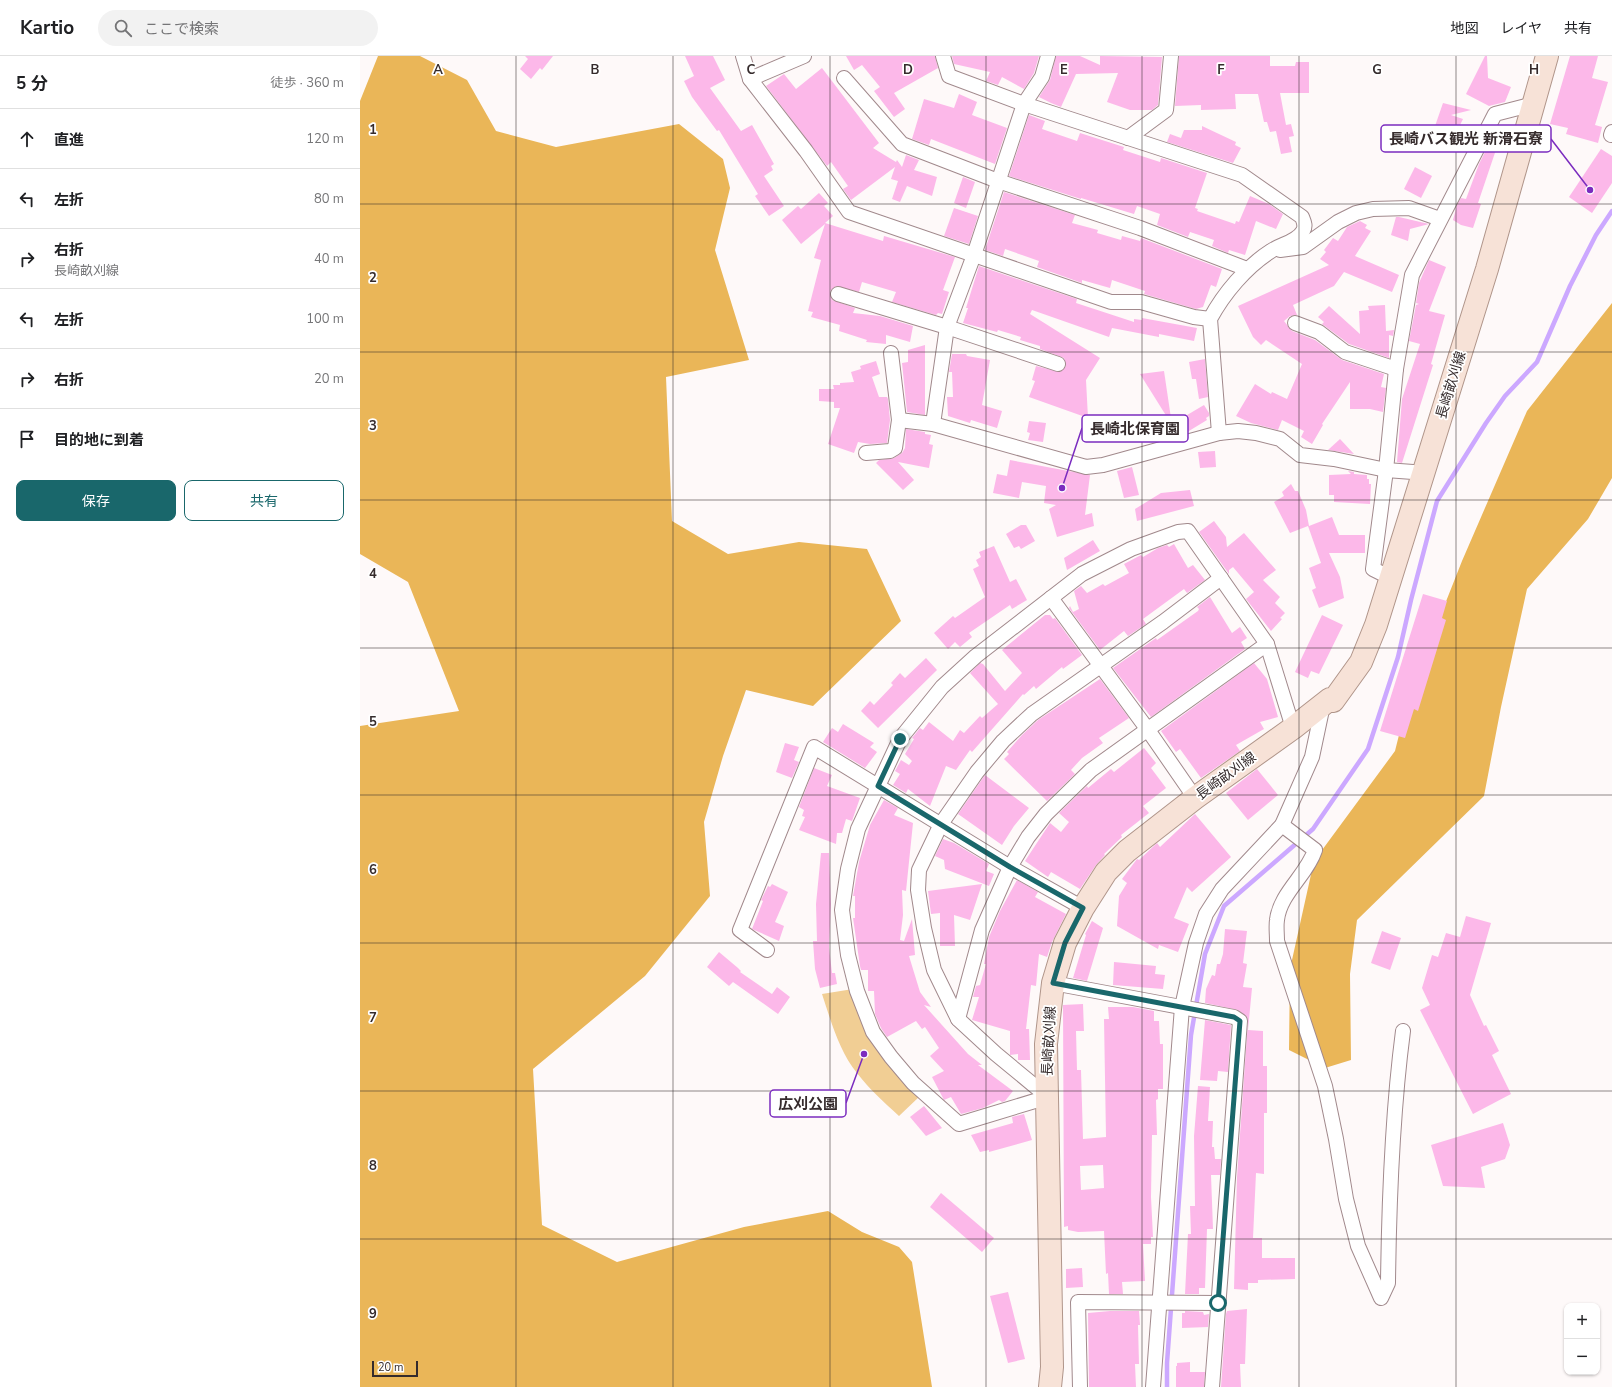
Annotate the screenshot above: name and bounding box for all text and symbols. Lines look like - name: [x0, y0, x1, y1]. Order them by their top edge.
- search box: [98, 10, 378, 46]
- text: Kartio: [20, 15, 74, 41]
- icon: search: [112, 17, 134, 39]
- text: ここで検索: [144, 19, 219, 39]
- text: 地図: [1450, 19, 1478, 38]
- text: レイヤ: [1500, 19, 1542, 38]
- text: 共有: [1564, 19, 1592, 38]
- text: A: [433, 61, 443, 79]
- text: B: [591, 61, 600, 79]
- text: C: [747, 61, 756, 79]
- text: D: [903, 61, 913, 79]
- text: E: [1060, 61, 1068, 79]
- text: F: [1217, 61, 1225, 79]
- text: G: [1372, 61, 1382, 79]
- text: H: [1529, 61, 1539, 79]
- text: 5 分: [16, 72, 48, 95]
- text: 徒歩 · 360 m: [270, 74, 344, 92]
- text: 1: [369, 121, 377, 139]
- callout: 長崎バス観光 新滑石寮: [1381, 125, 1551, 152]
- icon: ahead: [16, 128, 38, 150]
- text: 長崎バス観光 新滑石寮: [1389, 129, 1543, 149]
- text: 直進: [54, 130, 84, 150]
- text: 120 m: [306, 130, 344, 148]
- icon: left: [16, 188, 38, 210]
- text: 左折: [54, 190, 84, 210]
- text: 80 m: [314, 190, 344, 208]
- text: 右折: [54, 240, 84, 260]
- icon: right: [16, 248, 38, 270]
- text: 40 m: [314, 250, 344, 268]
- text: 長崎畝刈線: [54, 262, 119, 280]
- text: 2: [369, 269, 377, 287]
- icon: left: [16, 308, 38, 330]
- text: 左折: [54, 310, 84, 330]
- text: 100 m: [306, 310, 344, 328]
- street label: 長崎畝刈線: [1432, 349, 1470, 421]
- icon: right: [16, 368, 38, 390]
- text: 右折: [54, 370, 84, 390]
- text: 20 m: [314, 370, 344, 388]
- callout: 長崎北保育園: [1082, 415, 1188, 442]
- text: 3: [369, 417, 377, 435]
- text: 長崎北保育園: [1090, 419, 1180, 439]
- icon: arrive: [16, 428, 38, 450]
- text: 目的地に到着: [54, 430, 144, 450]
- button: 保存: [16, 480, 176, 521]
- button: 共有: [184, 480, 344, 521]
- text: 4: [369, 565, 377, 583]
- text: 5: [369, 713, 377, 731]
- route end: [891, 730, 909, 748]
- street label: 長崎畝刈線: [1192, 748, 1260, 804]
- text: 6: [369, 861, 377, 879]
- street label: 長崎畝刈線: [1038, 1006, 1060, 1076]
- text: 7: [369, 1009, 377, 1027]
- callout: 広刈公園: [770, 1090, 846, 1117]
- text: 広刈公園: [778, 1094, 838, 1114]
- text: 8: [369, 1157, 377, 1175]
- route start: [1209, 1294, 1227, 1312]
- map controls: [1564, 1303, 1600, 1375]
- button: +: [1564, 1303, 1600, 1339]
- text: 9: [369, 1305, 377, 1323]
- button: −: [1564, 1339, 1600, 1375]
- scale bar: [372, 1359, 418, 1378]
- text: 20 m: [378, 1360, 403, 1375]

